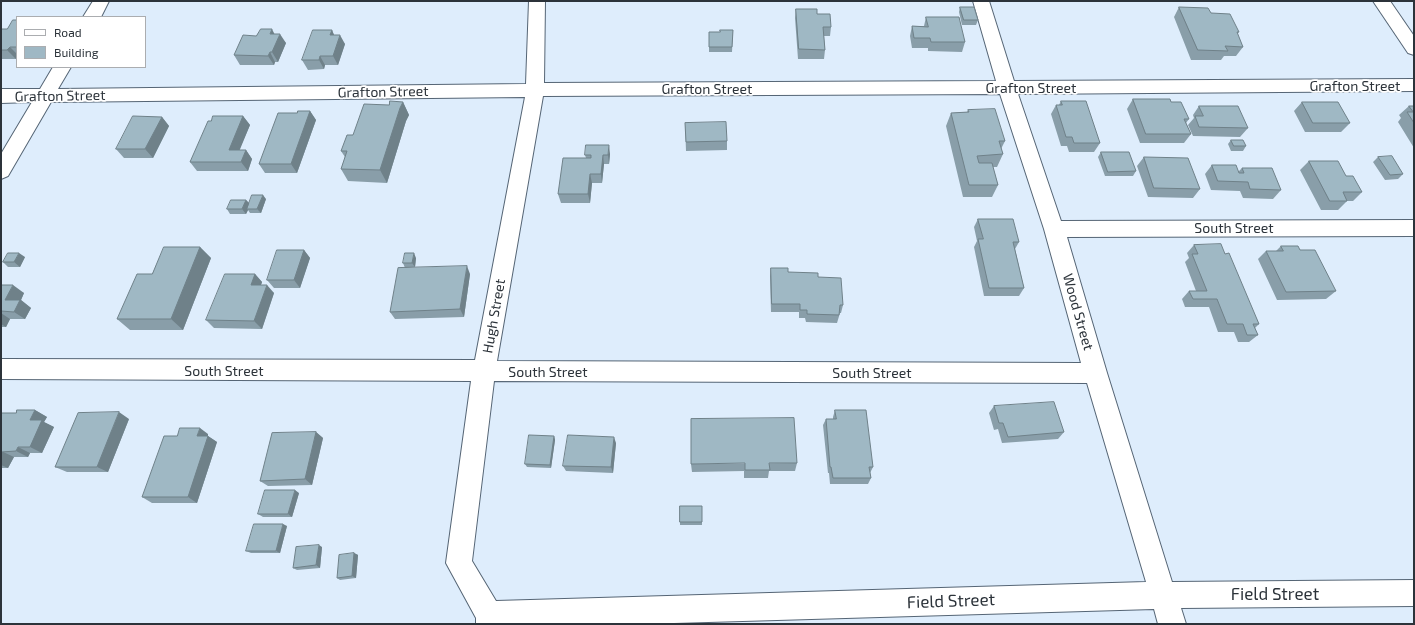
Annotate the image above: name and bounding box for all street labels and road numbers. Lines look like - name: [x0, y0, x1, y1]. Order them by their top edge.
- street label: Grafton Street: [1310, 78, 1400, 94]
- street label: Grafton Street: [986, 80, 1076, 96]
- street label: Grafton Street: [662, 81, 752, 97]
- street label: Grafton Street: [337, 83, 429, 101]
- street label: Grafton Street: [14, 87, 106, 105]
- street label: South Street: [1194, 220, 1274, 236]
- street label: Wood Street: [1059, 272, 1097, 352]
- street label: Hugh Street: [479, 277, 509, 355]
- street label: South Street: [184, 363, 264, 379]
- street label: South Street: [508, 364, 588, 380]
- street label: South Street: [832, 365, 912, 381]
- street label: Field Street: [1231, 584, 1319, 604]
- street label: Field Street: [907, 589, 995, 613]

